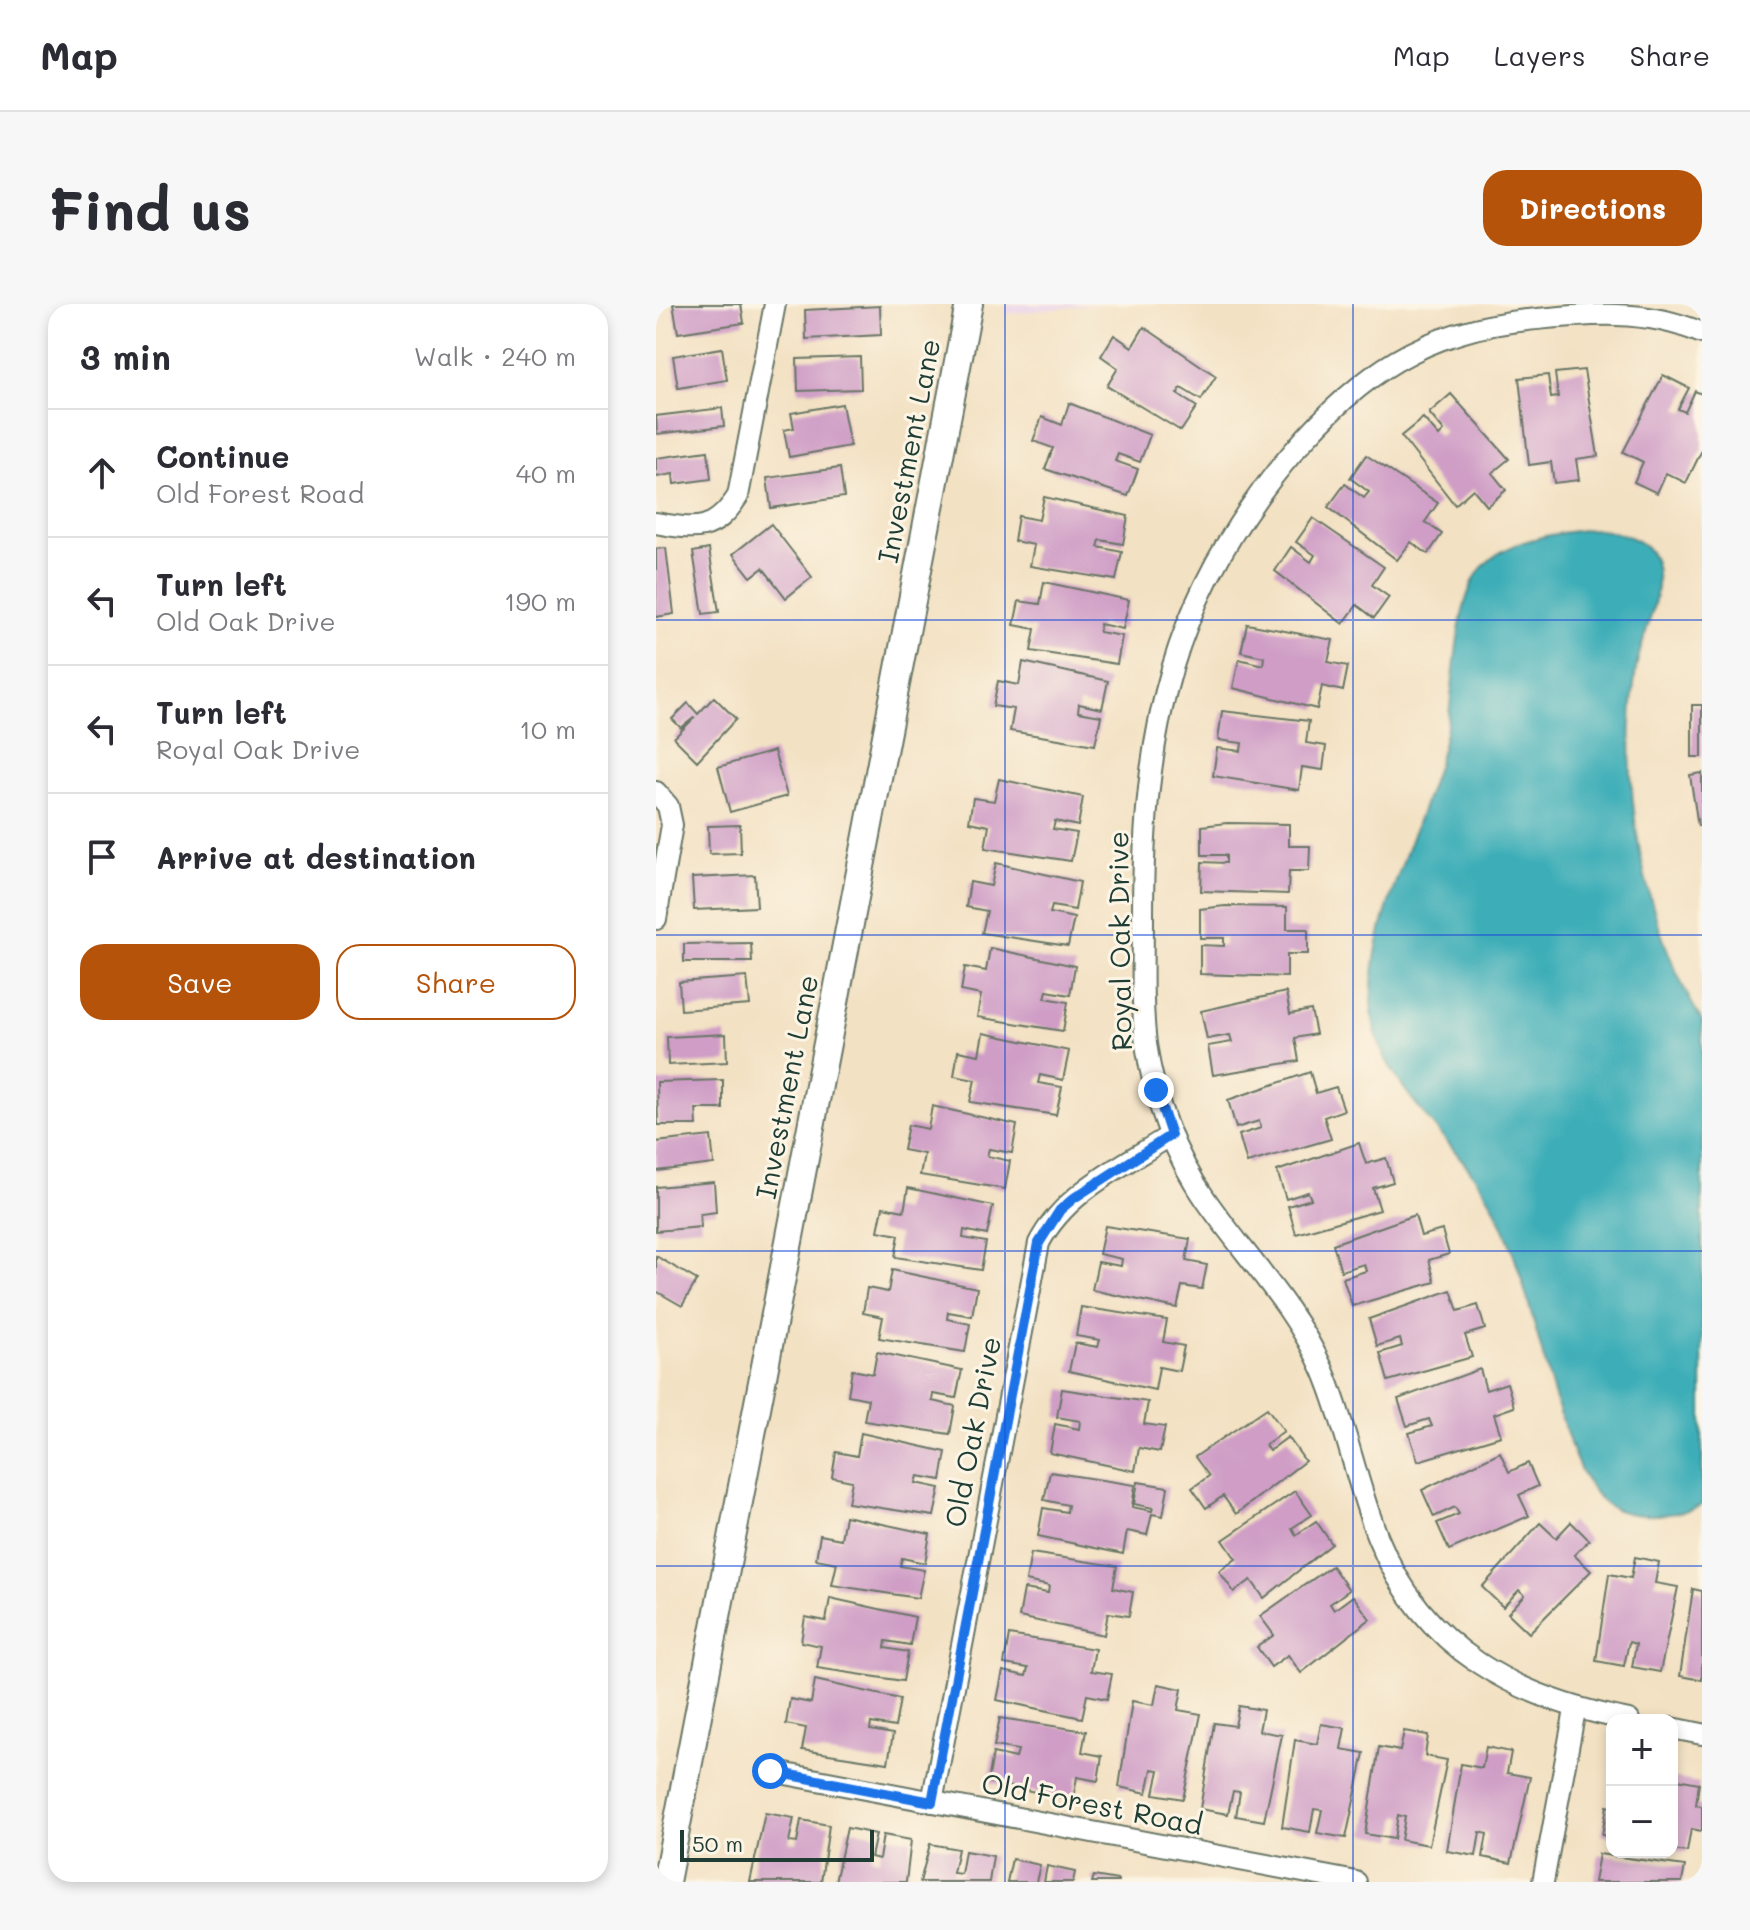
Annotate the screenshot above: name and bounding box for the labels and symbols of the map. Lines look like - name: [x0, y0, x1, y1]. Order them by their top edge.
- street label: Investment Lane: [869, 336, 947, 566]
- street label: Royal Oak Drive: [1099, 831, 1139, 1051]
- street label: Investment Lane: [747, 972, 825, 1202]
- route end: [1138, 1072, 1174, 1108]
- street label: Old Oak Drive: [936, 1333, 1008, 1530]
- route start: [752, 1753, 788, 1789]
- street label: Old Forest Road: [979, 1764, 1206, 1842]
- scale bar: [680, 1826, 874, 1862]

